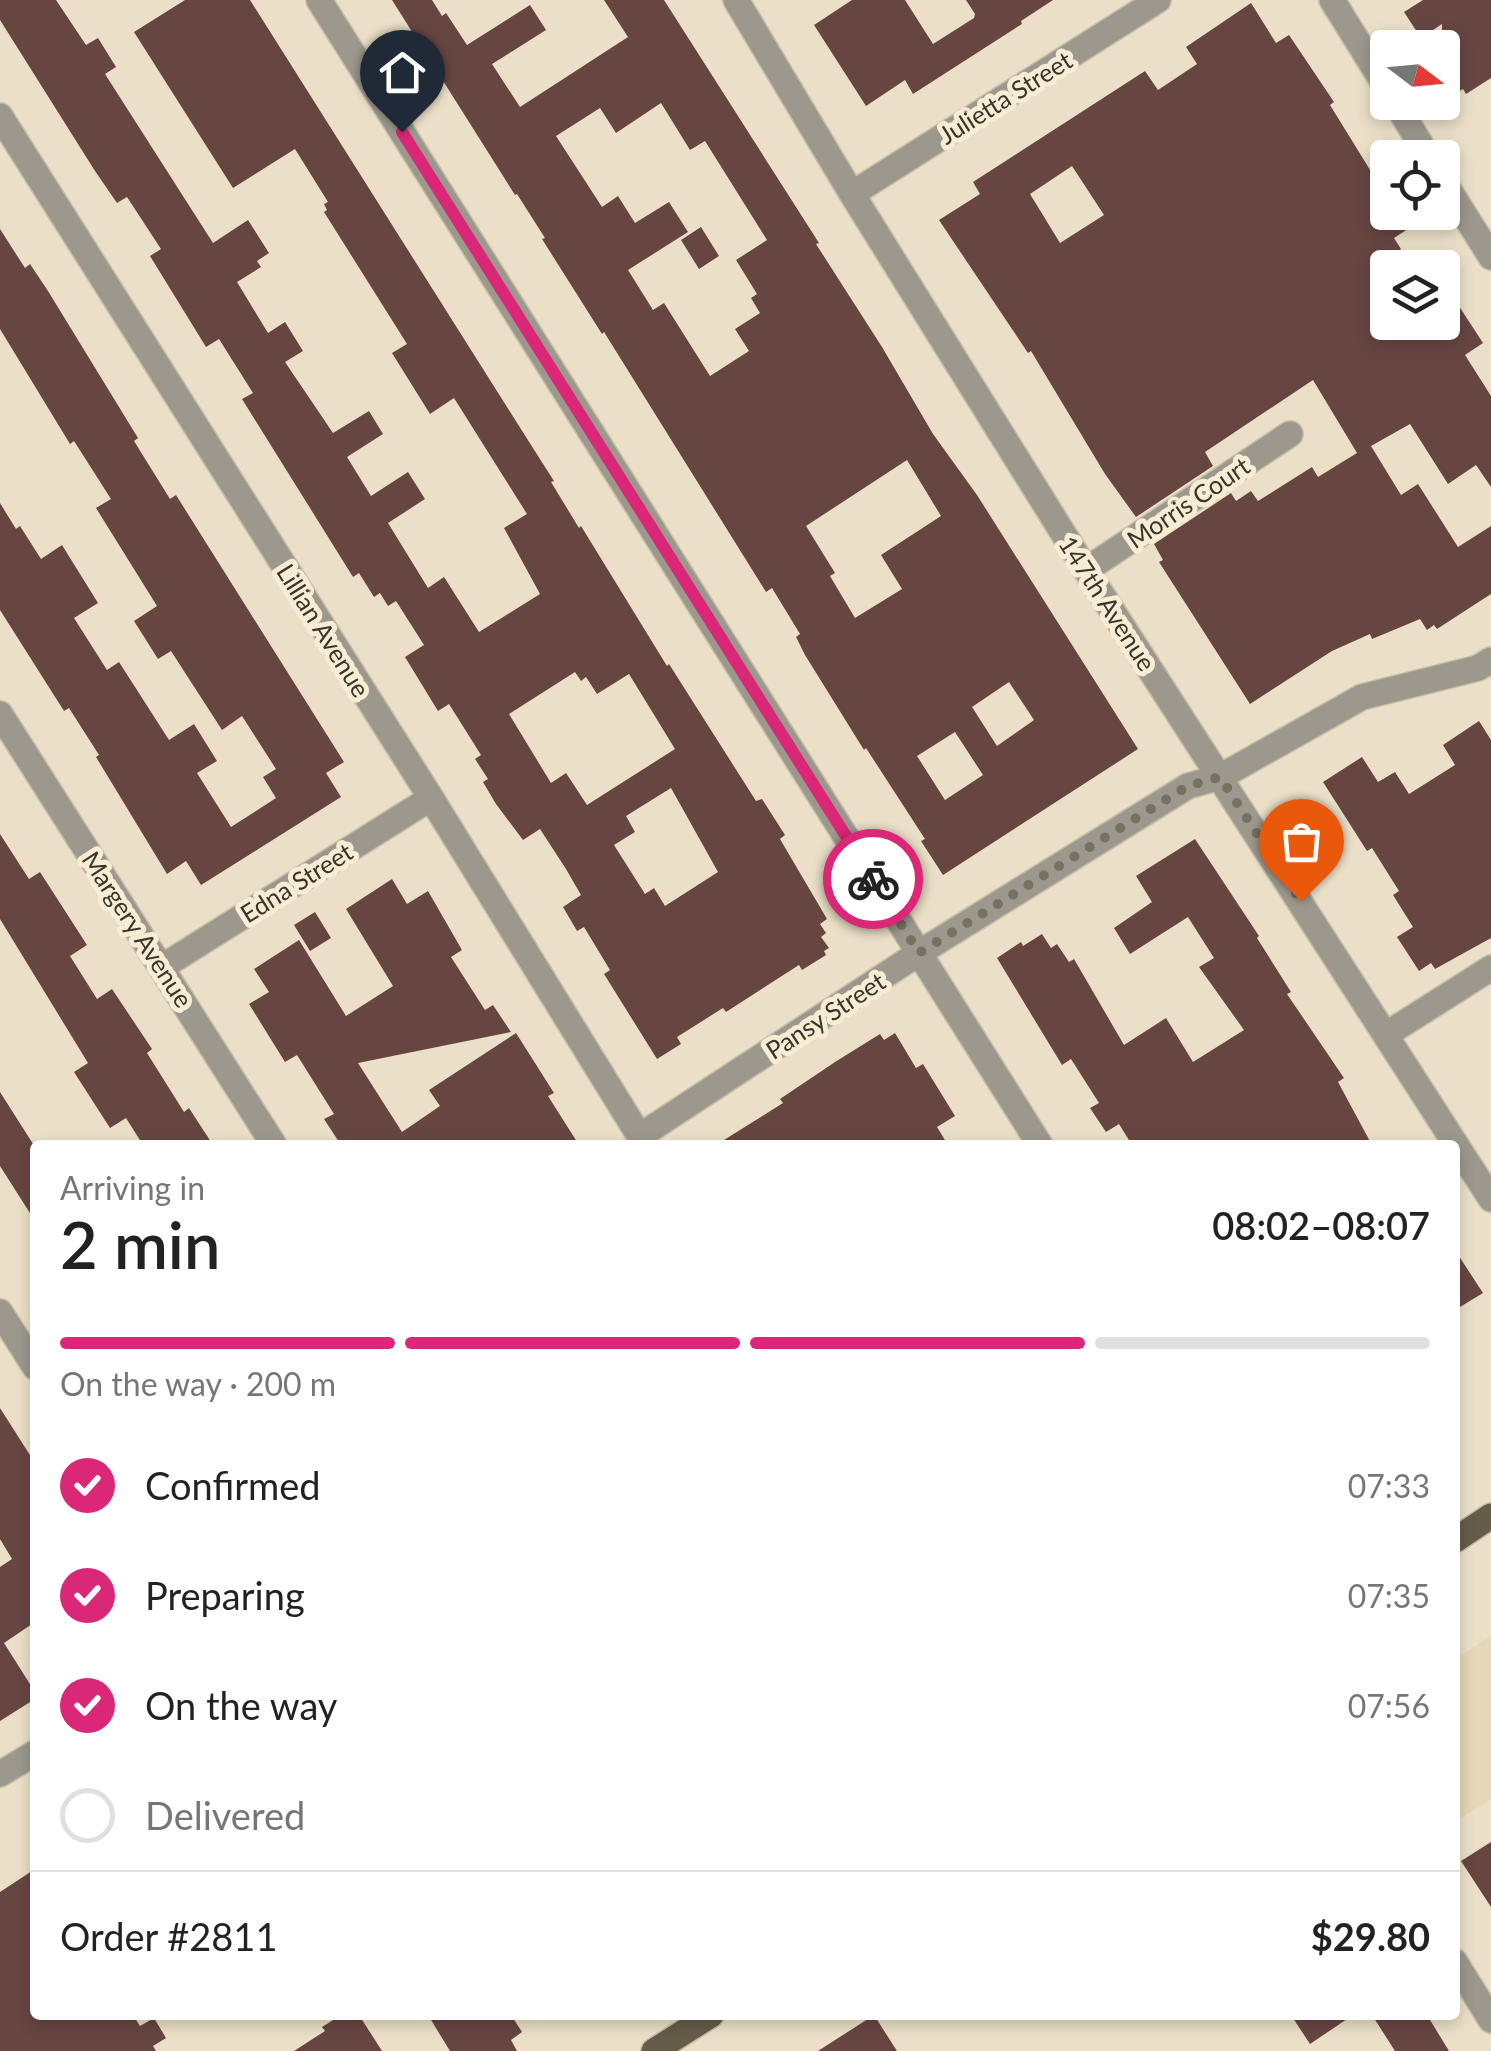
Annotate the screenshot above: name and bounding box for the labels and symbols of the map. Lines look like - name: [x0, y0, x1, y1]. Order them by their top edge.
- pin: [360, 30, 445, 133]
- north arrow: [1370, 30, 1460, 120]
- street label: Julietta Street: [933, 44, 1077, 150]
- street label: Morris Court: [1121, 450, 1255, 554]
- street label: 147th Avenue: [1053, 530, 1163, 676]
- street label: Lillian Avenue: [271, 558, 377, 702]
- pin: [1259, 799, 1344, 902]
- courier: [823, 829, 923, 929]
- street label: Edna Street: [234, 836, 358, 928]
- street label: Margery Avenue: [76, 845, 200, 1013]
- street label: Pansy Street: [760, 965, 890, 1065]

